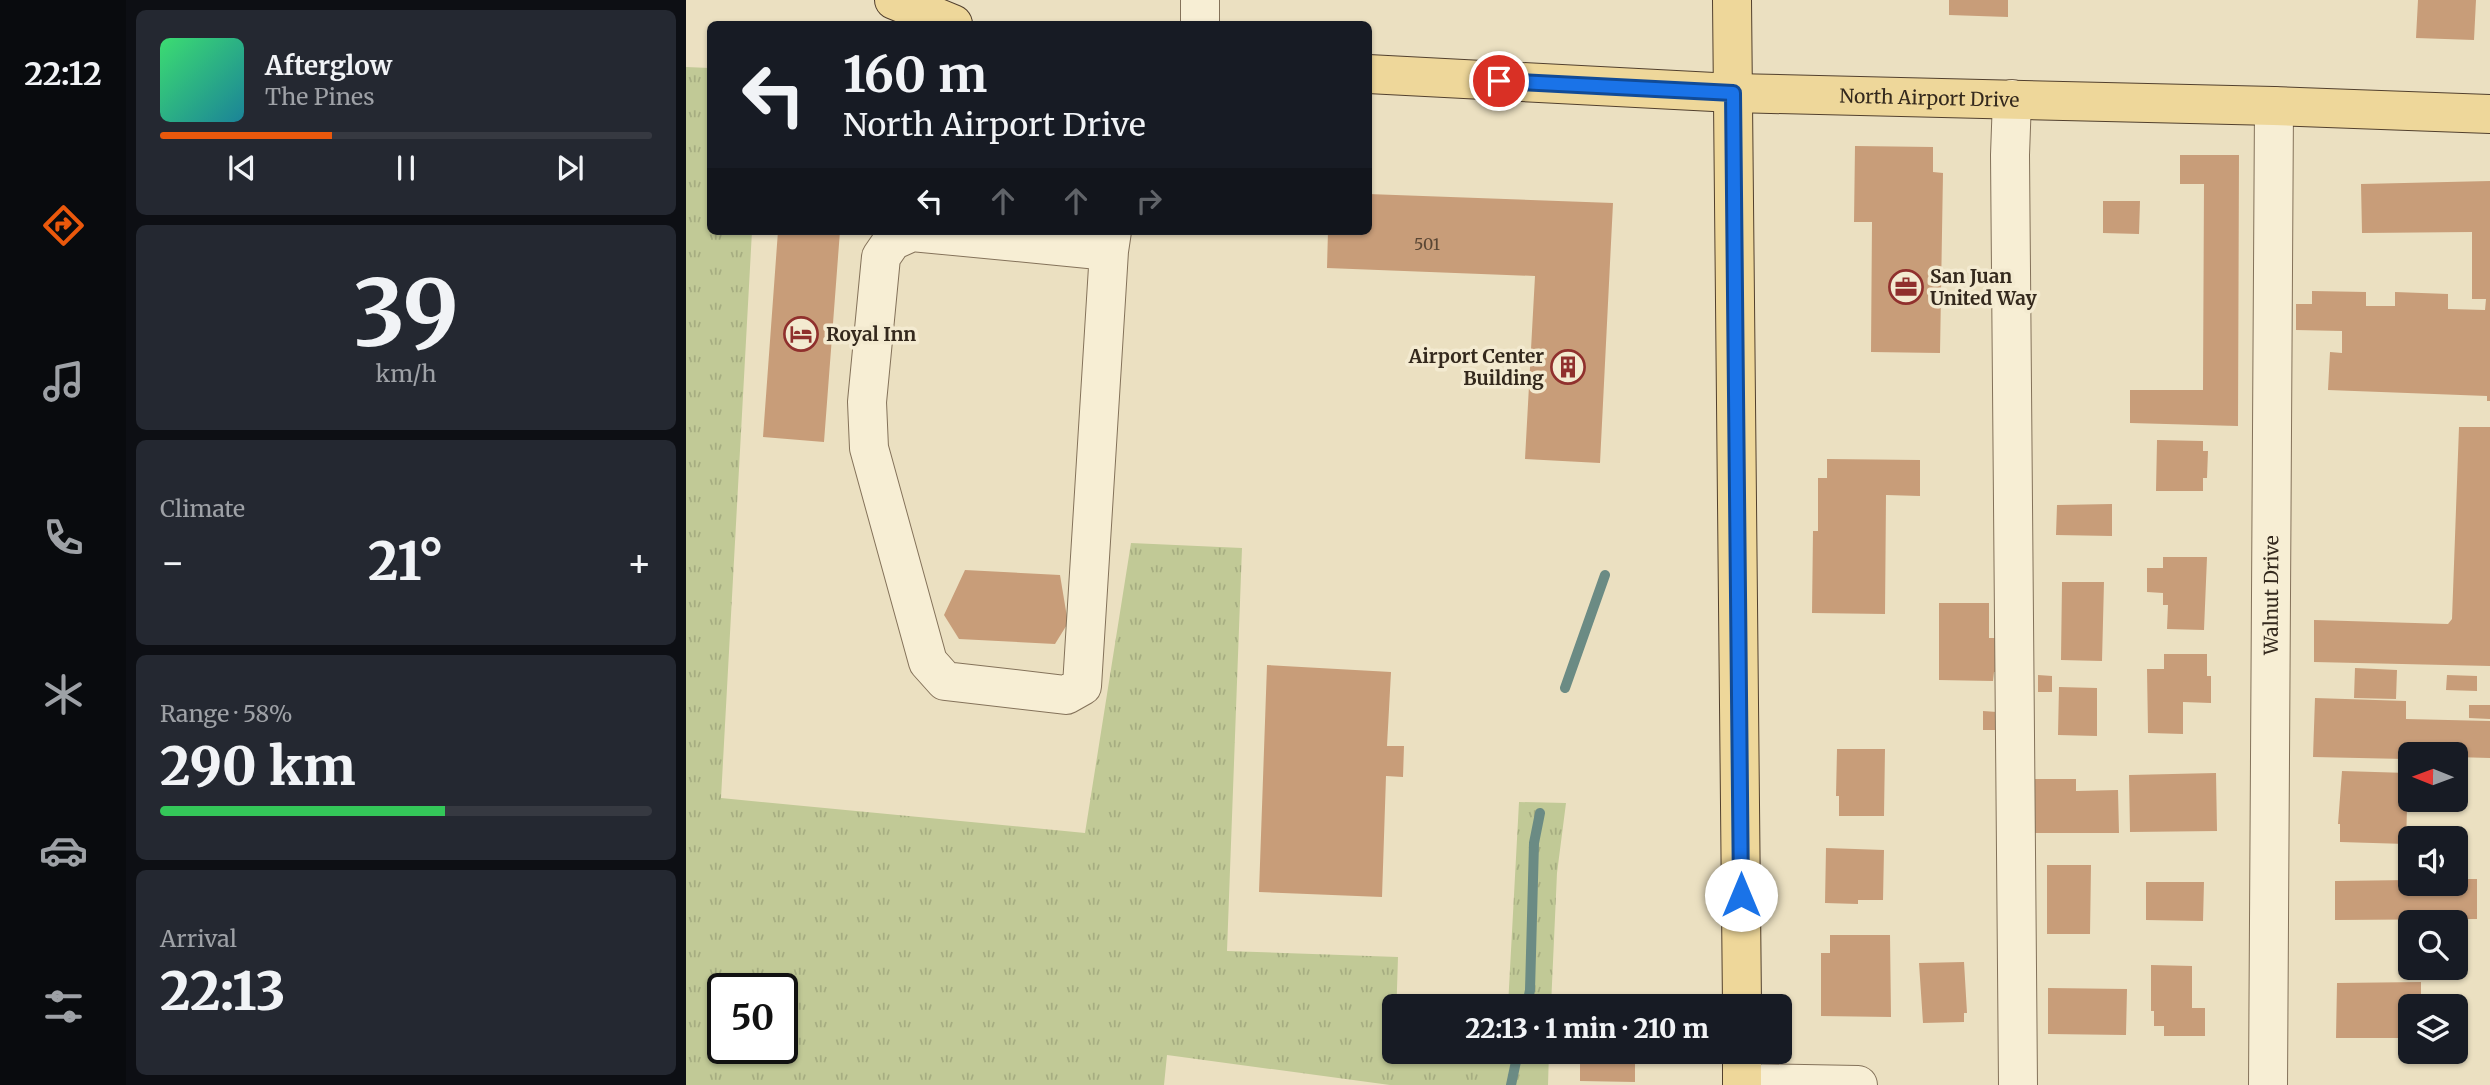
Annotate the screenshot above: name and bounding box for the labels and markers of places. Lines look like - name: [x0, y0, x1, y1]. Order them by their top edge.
- pin: [1469, 51, 1529, 111]
- place label: San Juan United Way: [1930, 264, 2038, 310]
- office icon: San Juan United Way: [1887, 268, 1925, 306]
- hotel icon: Royal Inn: [782, 315, 820, 353]
- place label: Royal Inn: [826, 322, 916, 346]
- place label: Airport Center Building: [1408, 344, 1544, 390]
- building icon: Airport Center Building: [1549, 348, 1587, 386]

